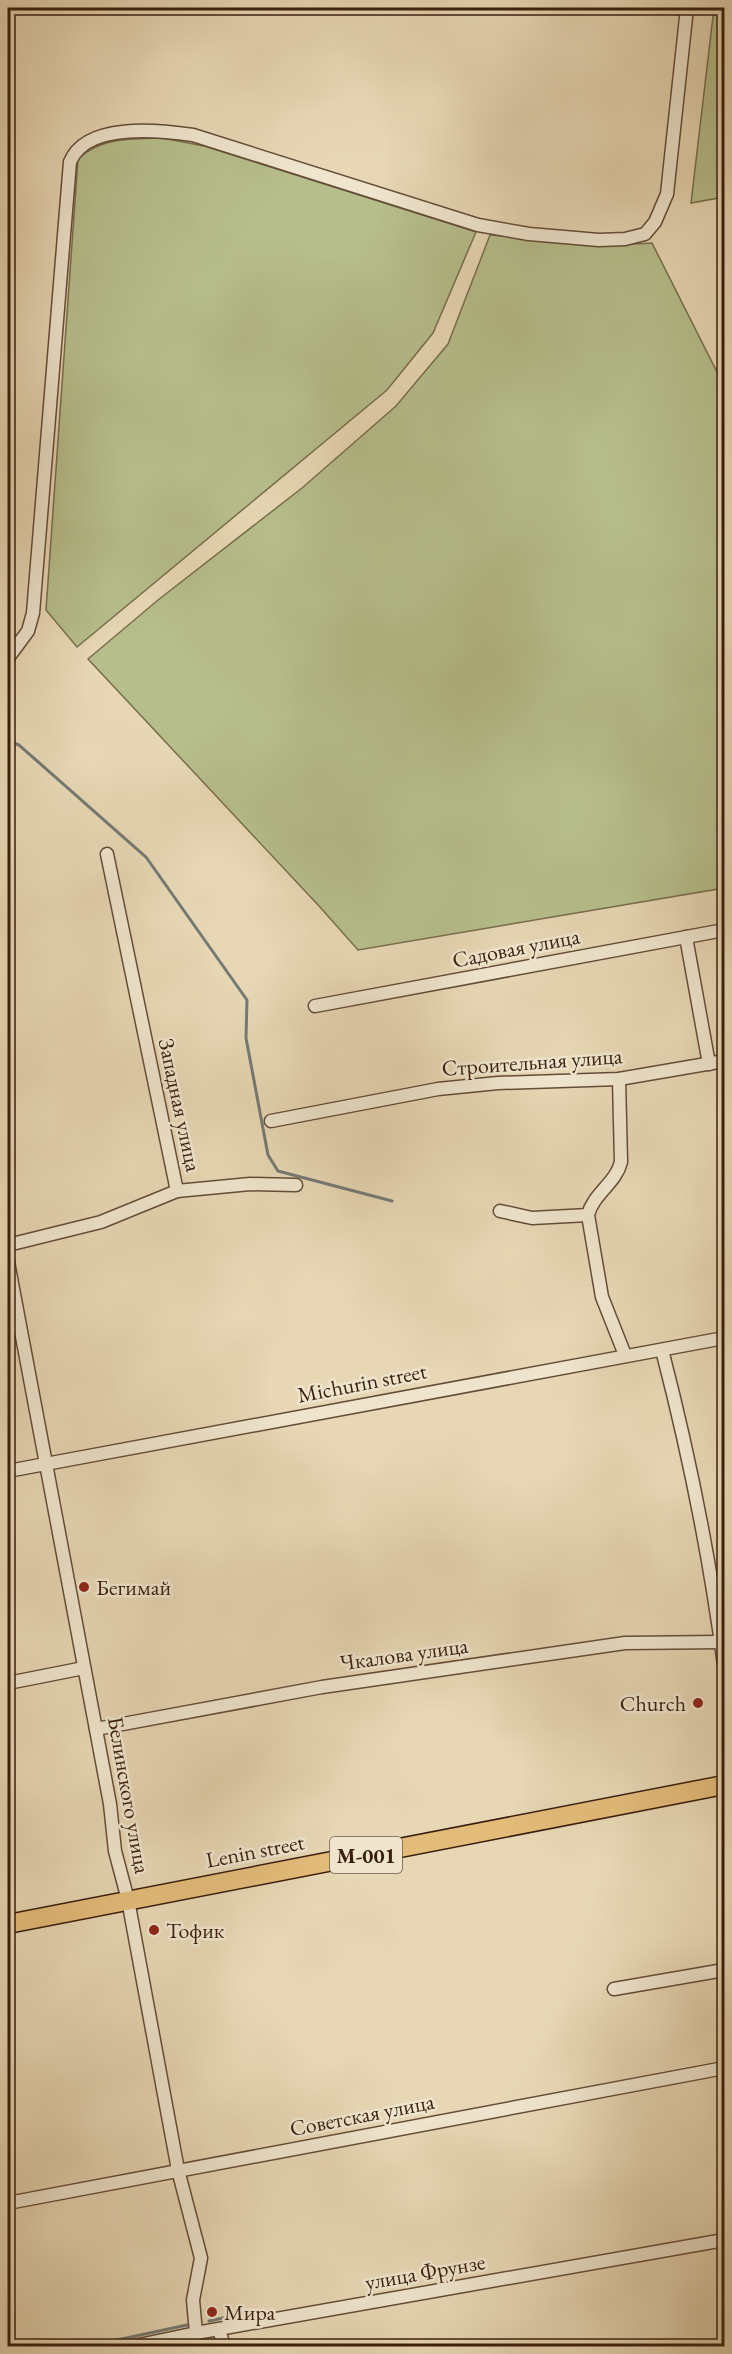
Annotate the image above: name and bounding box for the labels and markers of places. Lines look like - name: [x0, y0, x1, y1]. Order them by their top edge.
- place label: Бегимай: [96, 1573, 171, 1602]
- marker: Бегимай: [77, 1580, 91, 1594]
- place label: Сhurch: [620, 1689, 686, 1718]
- marker: Сhurch: [691, 1696, 705, 1710]
- place label: Тофик: [166, 1916, 225, 1945]
- marker: Тофик: [147, 1923, 161, 1937]
- place label: Мира: [224, 2298, 275, 2327]
- marker: Мира: [205, 2305, 219, 2319]

